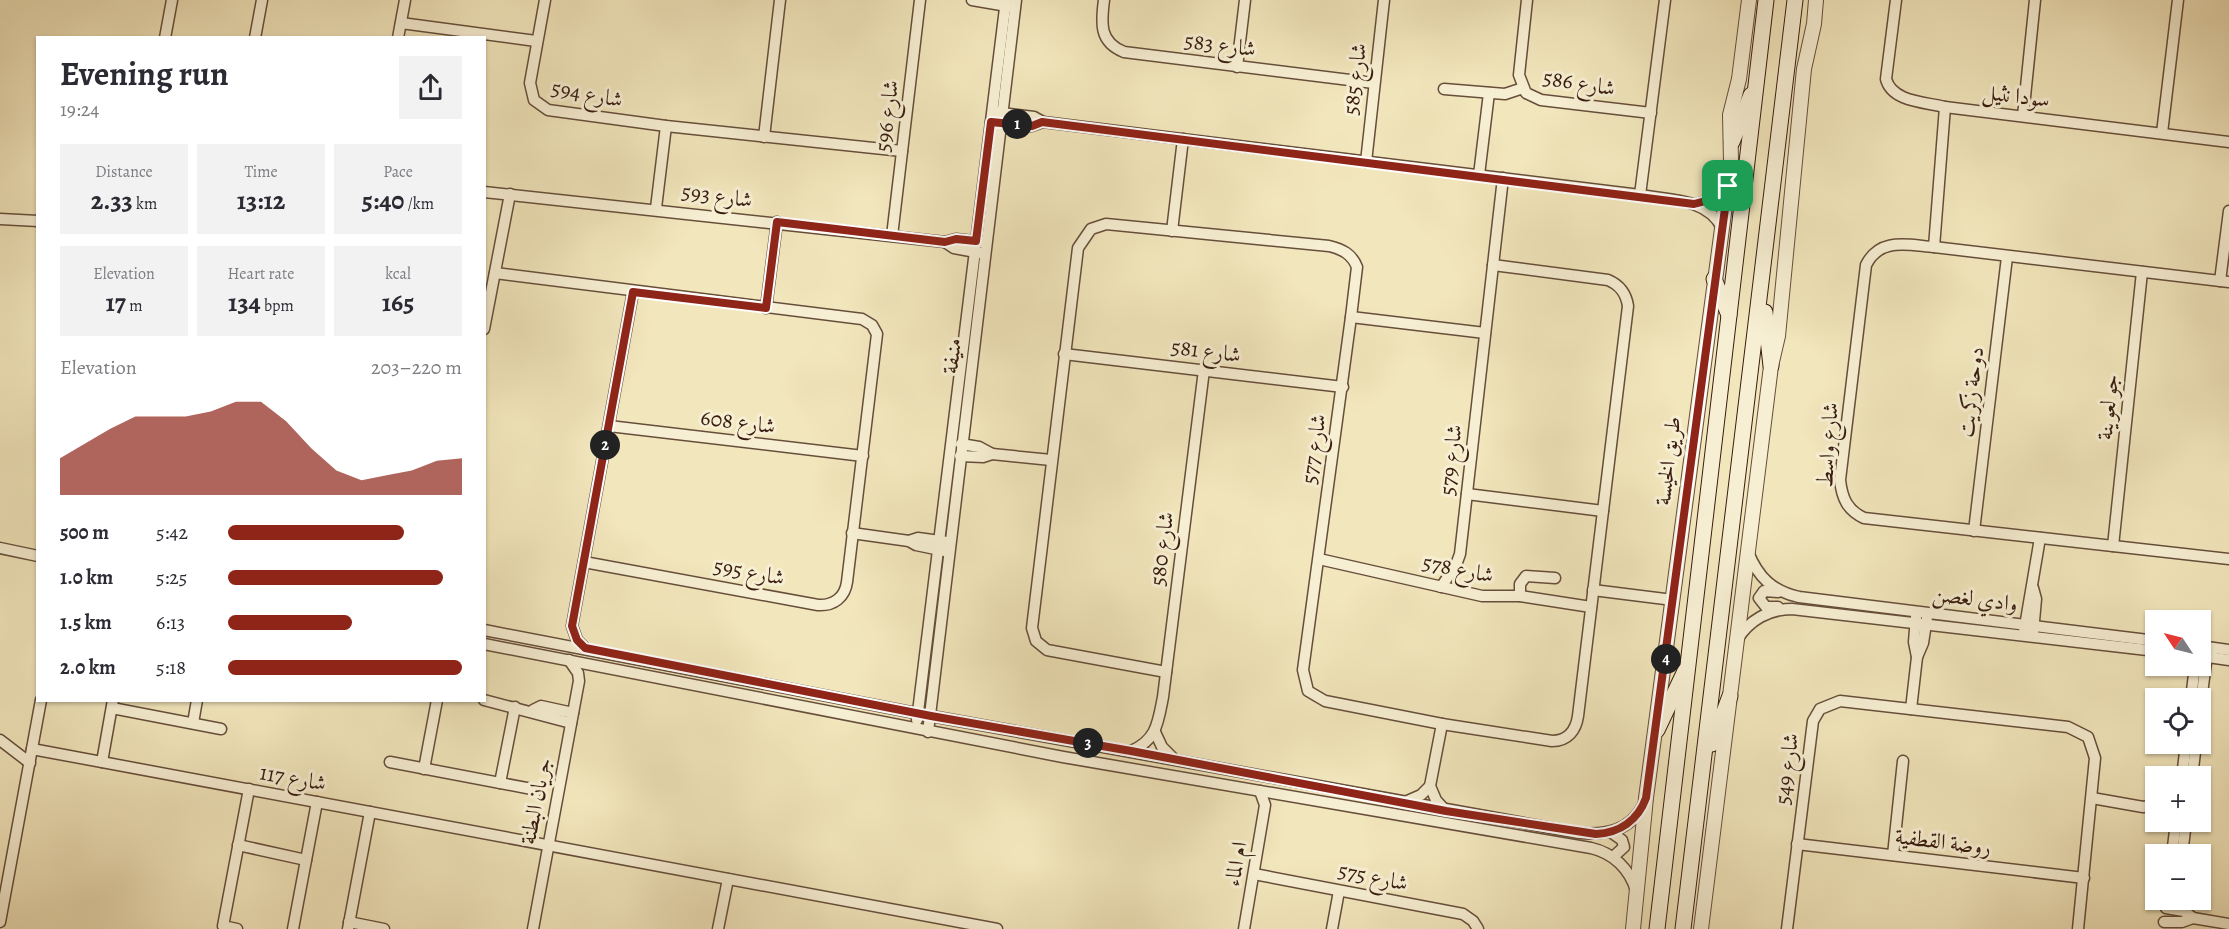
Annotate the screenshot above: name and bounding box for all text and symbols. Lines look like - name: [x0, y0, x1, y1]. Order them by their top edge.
- street label: شارع 583: [1182, 26, 1257, 67]
- street label: شارع 585: [1336, 41, 1377, 117]
- text: Evening run: [60, 51, 229, 96]
- button: share: [399, 56, 462, 119]
- street label: شارع 586: [1540, 62, 1617, 106]
- street label: شارع 594: [548, 73, 625, 118]
- street label: سودا نثيل: [1981, 77, 2051, 115]
- street label: شارع 596: [868, 78, 909, 154]
- text: 19:24: [60, 96, 99, 123]
- pin: 1: [1002, 109, 1032, 139]
- text: 1: [1014, 113, 1020, 135]
- pin: [1702, 160, 1753, 211]
- text: Distance: [95, 161, 153, 183]
- text: Time: [244, 161, 278, 183]
- text: Pace: [383, 161, 413, 183]
- icon: arrive: [1711, 169, 1744, 202]
- street label: شارع 593: [679, 177, 754, 218]
- text: 2.33: [91, 183, 133, 218]
- text: 13:12: [237, 183, 285, 218]
- text: 5:40: [362, 183, 404, 218]
- text: km: [133, 193, 157, 215]
- text: /km: [404, 193, 434, 215]
- text: Elevation: [93, 263, 155, 285]
- text: Heart rate: [228, 263, 294, 285]
- text: kcal: [385, 263, 411, 285]
- text: 17: [106, 285, 126, 320]
- text: 134: [228, 285, 261, 320]
- text: 165: [382, 285, 414, 320]
- text: m: [126, 295, 142, 317]
- text: bpm: [261, 295, 294, 317]
- street label: شارع 581: [1169, 332, 1243, 373]
- street label: منيفة: [935, 336, 969, 376]
- street label: دوحة زكريت: [1951, 345, 1991, 439]
- text: Elevation: [60, 354, 137, 381]
- text: 203–220 m: [371, 354, 462, 381]
- street label: جو لعوينة: [2090, 373, 2126, 441]
- street label: شارع واسط: [1810, 401, 1849, 489]
- street label: شارع 608: [699, 403, 777, 444]
- street label: شارع 577: [1294, 412, 1337, 486]
- street label: طريق الخيسة: [1648, 415, 1688, 507]
- street label: شارع 579: [1432, 423, 1473, 497]
- pin: 2: [590, 430, 620, 460]
- text: 2: [601, 434, 609, 456]
- street label: شارع 580: [1143, 510, 1184, 588]
- text: 500 m: [60, 519, 109, 546]
- text: 5:42: [156, 519, 188, 546]
- street label: شارع 578: [1419, 547, 1496, 594]
- street label: شارع 595: [711, 551, 787, 596]
- text: 1.0 km: [60, 564, 113, 591]
- text: 5:25: [156, 564, 187, 591]
- street label: وادي لغصن: [1930, 579, 2019, 621]
- text: 1.5 km: [60, 609, 112, 636]
- text: 6:13: [156, 609, 185, 636]
- north arrow: [2145, 610, 2211, 676]
- map controls: [2145, 610, 2211, 910]
- pin: 4: [1651, 644, 1681, 674]
- text: 4: [1662, 648, 1670, 670]
- text: 2.0 km: [60, 654, 116, 681]
- text: 5:18: [156, 654, 186, 681]
- button: locate: [2145, 688, 2211, 754]
- pin: 3: [1073, 728, 1103, 758]
- street label: شارع 549: [1768, 731, 1809, 807]
- text: 3: [1085, 732, 1091, 754]
- street label: جريان البطنة: [513, 755, 559, 847]
- street label: شارع 117: [257, 757, 329, 802]
- button: +: [2145, 766, 2211, 832]
- street label: روضة القطفية: [1893, 821, 1993, 863]
- street label: ام الماء: [1217, 839, 1259, 890]
- button: −: [2145, 844, 2211, 910]
- street label: شارع 575: [1335, 856, 1411, 901]

